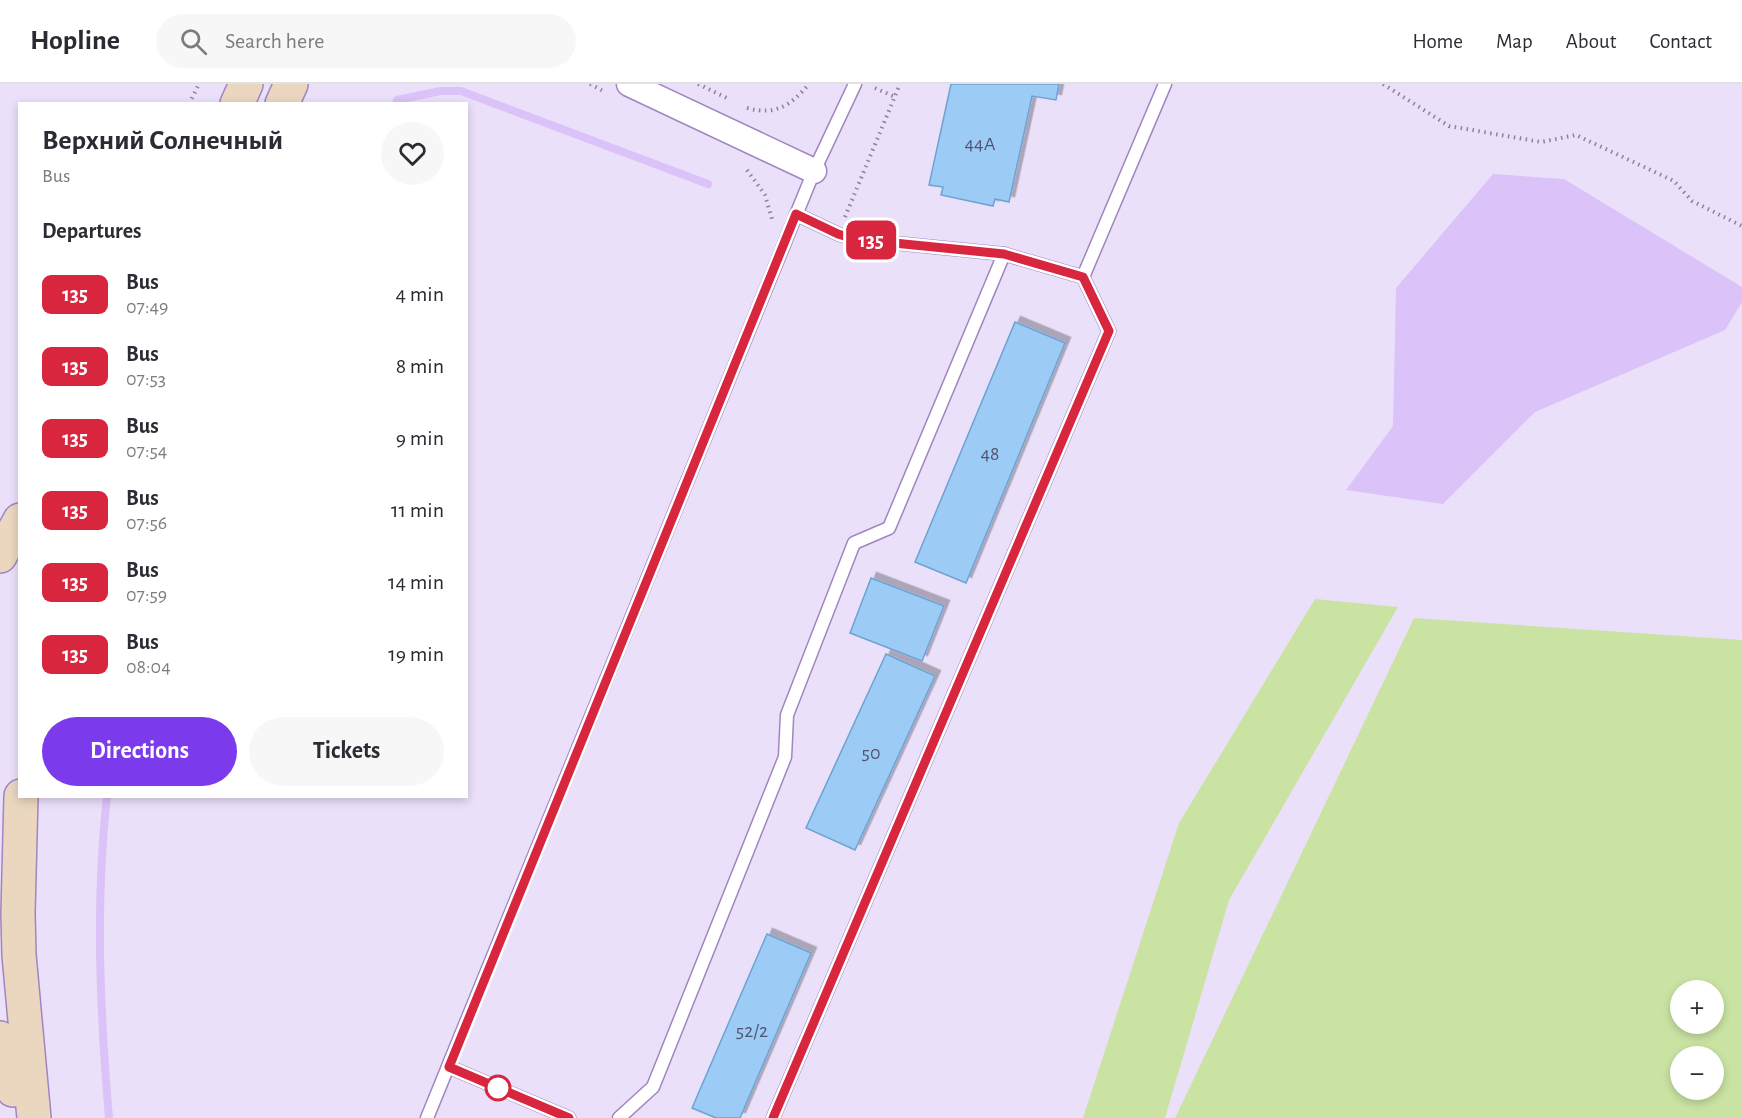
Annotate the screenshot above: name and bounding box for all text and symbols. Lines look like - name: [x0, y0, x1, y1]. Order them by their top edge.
- search box: [156, 14, 576, 68]
- icon: search: [177, 25, 210, 58]
- text: Hopline: [30, 27, 120, 55]
- text: Search here: [225, 30, 324, 52]
- text: Home: [1412, 31, 1463, 52]
- text: Map: [1496, 31, 1533, 52]
- text: About: [1566, 31, 1616, 52]
- text: Contact: [1649, 31, 1712, 52]
- button: heart: [381, 122, 444, 185]
- text: Верхний Солнечный: [42, 127, 283, 155]
- house number: 44А: [965, 134, 996, 154]
- text: Bus: [42, 166, 70, 186]
- text: Departures: [42, 220, 142, 242]
- line badge: 135: [836, 220, 906, 260]
- text: 135: [858, 230, 884, 251]
- text: Bus: [126, 271, 159, 293]
- text: 4 min: [396, 283, 444, 305]
- text: 135: [62, 284, 88, 305]
- text: 07:49: [126, 297, 169, 317]
- text: Bus: [126, 343, 159, 365]
- text: 8 min: [396, 355, 444, 377]
- text: 135: [62, 356, 88, 377]
- text: 07:53: [126, 369, 166, 389]
- text: Bus: [126, 415, 159, 437]
- text: 9 min: [396, 427, 444, 449]
- text: 135: [62, 428, 88, 449]
- text: 07:54: [126, 441, 167, 461]
- house number: 48: [980, 444, 1000, 464]
- text: Bus: [126, 487, 159, 509]
- text: 11 min: [391, 499, 444, 521]
- text: 135: [62, 500, 88, 521]
- text: 07:56: [126, 513, 167, 533]
- text: Bus: [126, 559, 159, 581]
- text: 14 min: [388, 571, 444, 593]
- text: 135: [62, 572, 88, 593]
- text: 07:59: [126, 585, 167, 605]
- text: Bus: [126, 631, 159, 653]
- text: 19 min: [388, 643, 444, 665]
- text: 135: [62, 644, 88, 665]
- text: 08:04: [126, 657, 171, 677]
- button: Directions: [42, 717, 237, 786]
- button: Tickets: [249, 717, 444, 786]
- house number: 50: [862, 743, 880, 763]
- map controls: [1670, 980, 1724, 1100]
- button: +: [1670, 980, 1724, 1034]
- house number: 52/2: [736, 1021, 768, 1041]
- button: −: [1670, 1046, 1724, 1100]
- unlabelled marker: [485, 1075, 511, 1101]

